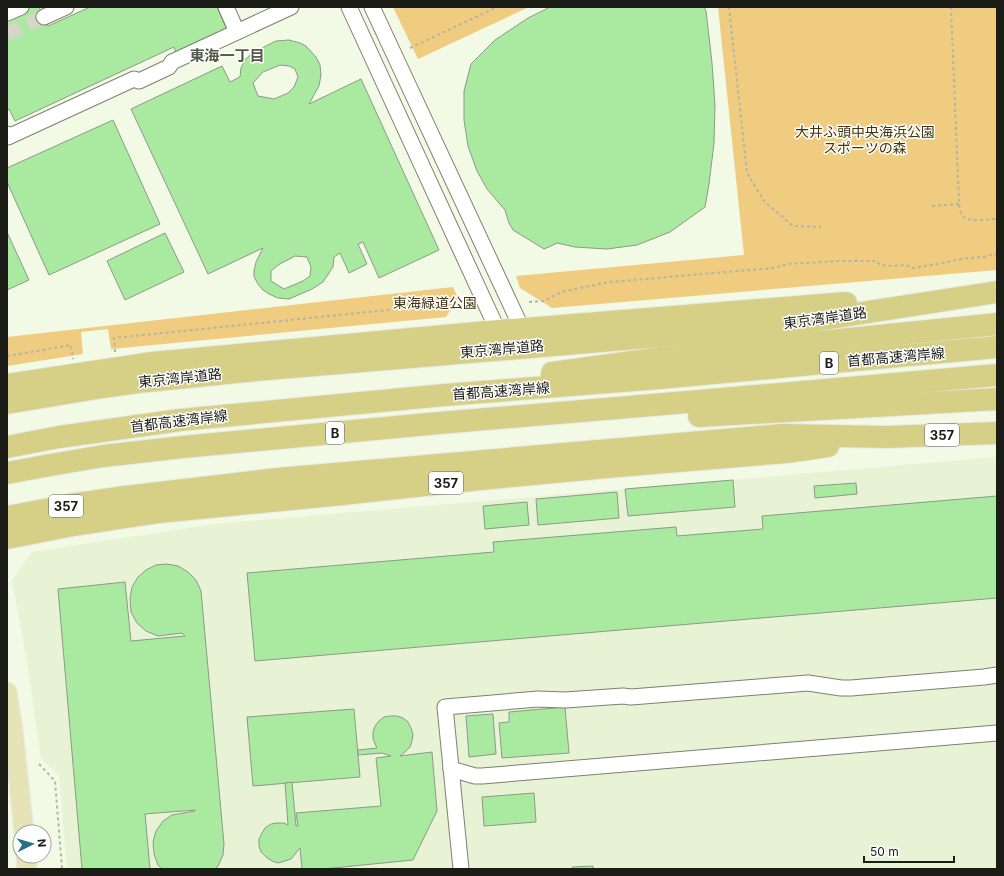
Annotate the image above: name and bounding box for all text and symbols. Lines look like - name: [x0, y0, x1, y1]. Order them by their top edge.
- district label: 東海一丁目: [189, 46, 265, 65]
- park label: 大井ふ頭中央海浜公園 スポーツの森: [795, 123, 935, 156]
- park label: 東海緑道公園: [393, 294, 477, 311]
- street label: 東京湾岸道路: [782, 303, 868, 332]
- street label: 東京湾岸道路: [459, 336, 545, 361]
- street label: 首都高速湾岸線: [846, 344, 946, 369]
- road number: B: [820, 352, 838, 374]
- street label: 東京湾岸道路: [137, 365, 223, 390]
- street label: 首都高速湾岸線: [451, 379, 550, 402]
- street label: 首都高速湾岸線: [129, 406, 229, 435]
- road number: B: [326, 422, 344, 444]
- road number: 357: [925, 424, 959, 446]
- road number: 357: [429, 472, 463, 494]
- road number: 357: [49, 495, 83, 517]
- north arrow: [12, 824, 52, 864]
- text: N: [35, 838, 49, 848]
- scale bar: [864, 838, 954, 864]
- text: 50 m: [870, 844, 899, 859]

